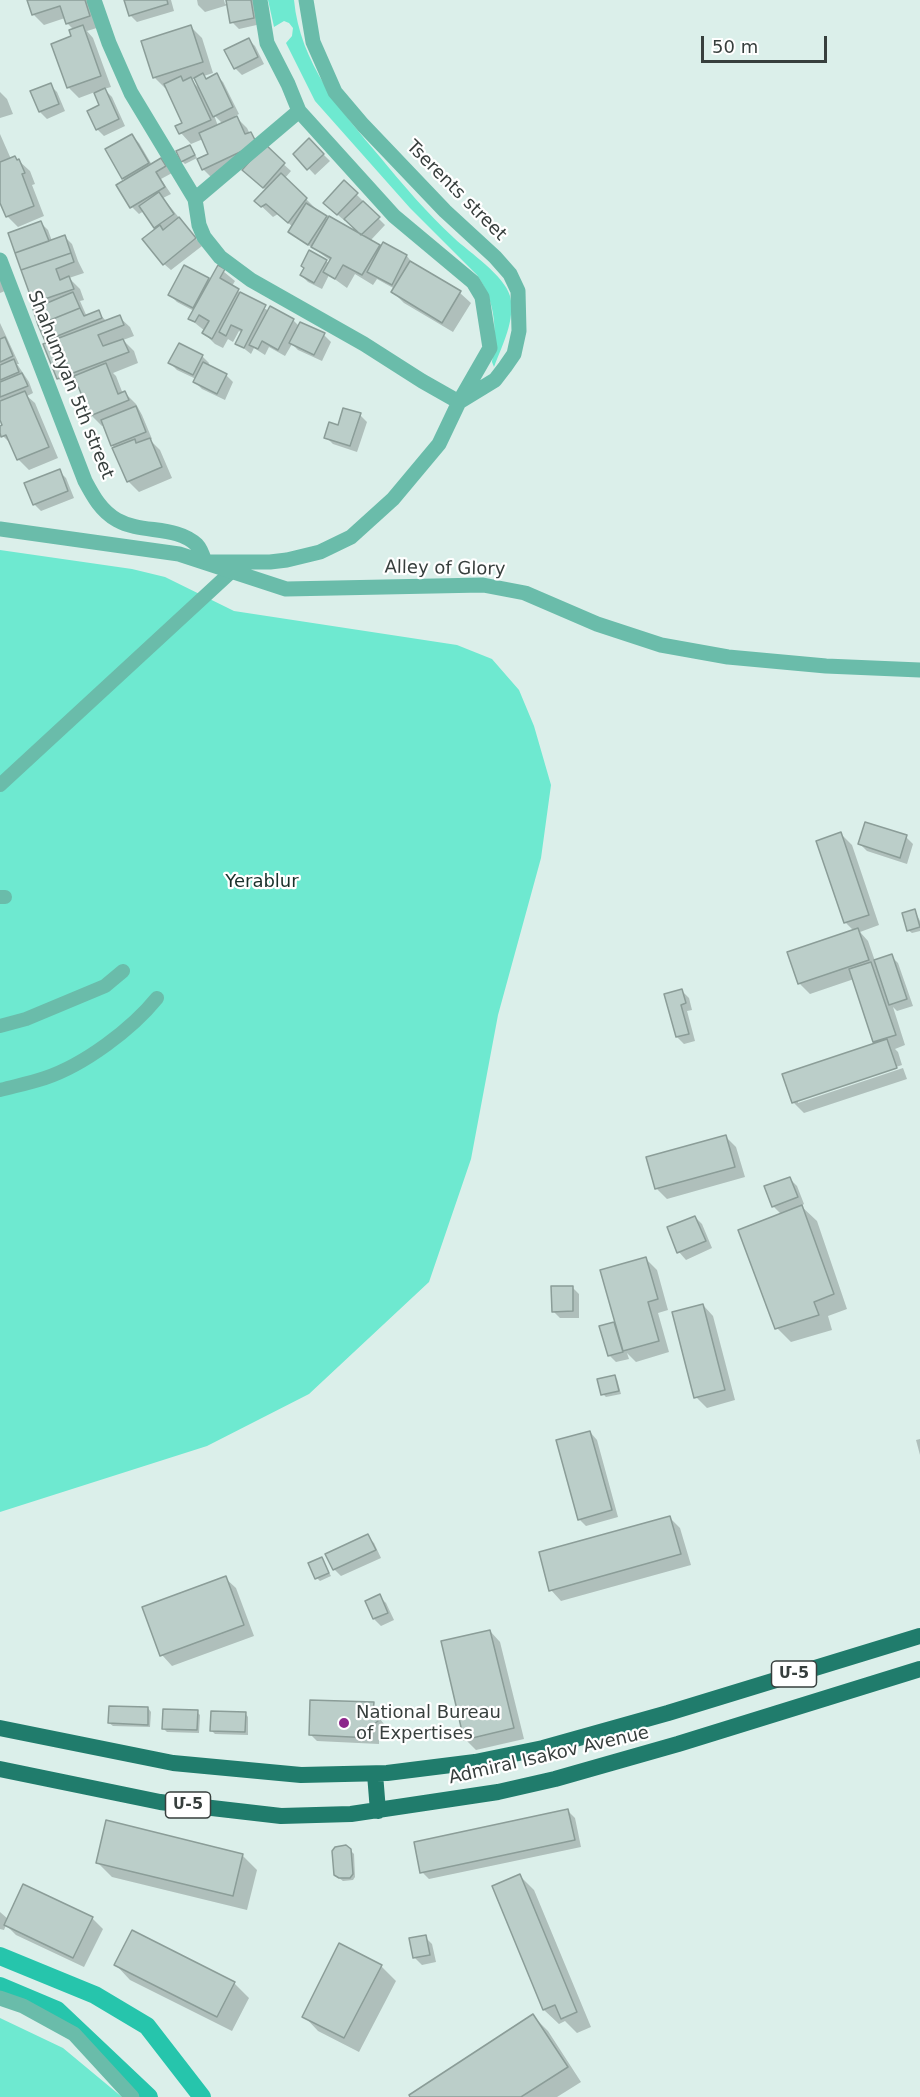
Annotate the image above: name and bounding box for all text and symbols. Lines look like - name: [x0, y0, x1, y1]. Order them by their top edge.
- scale bar: [704, 24, 830, 62]
- text: 50 m: [712, 36, 758, 57]
- street label: Tserents street: [401, 136, 511, 246]
- street label: Shahumyan 5th street: [22, 288, 118, 482]
- street label: Alley of Glory: [384, 557, 506, 581]
- park label: Yerablur: [225, 871, 299, 893]
- road number: Մ-5: [772, 1661, 816, 1687]
- place label: National Bureau of Expertises: [356, 1702, 501, 1744]
- marker: National Bureau of Expertises: [337, 1716, 351, 1730]
- street label: Admiral Isakov Avenue: [447, 1722, 651, 1790]
- road number: Մ-5: [166, 1792, 210, 1818]

